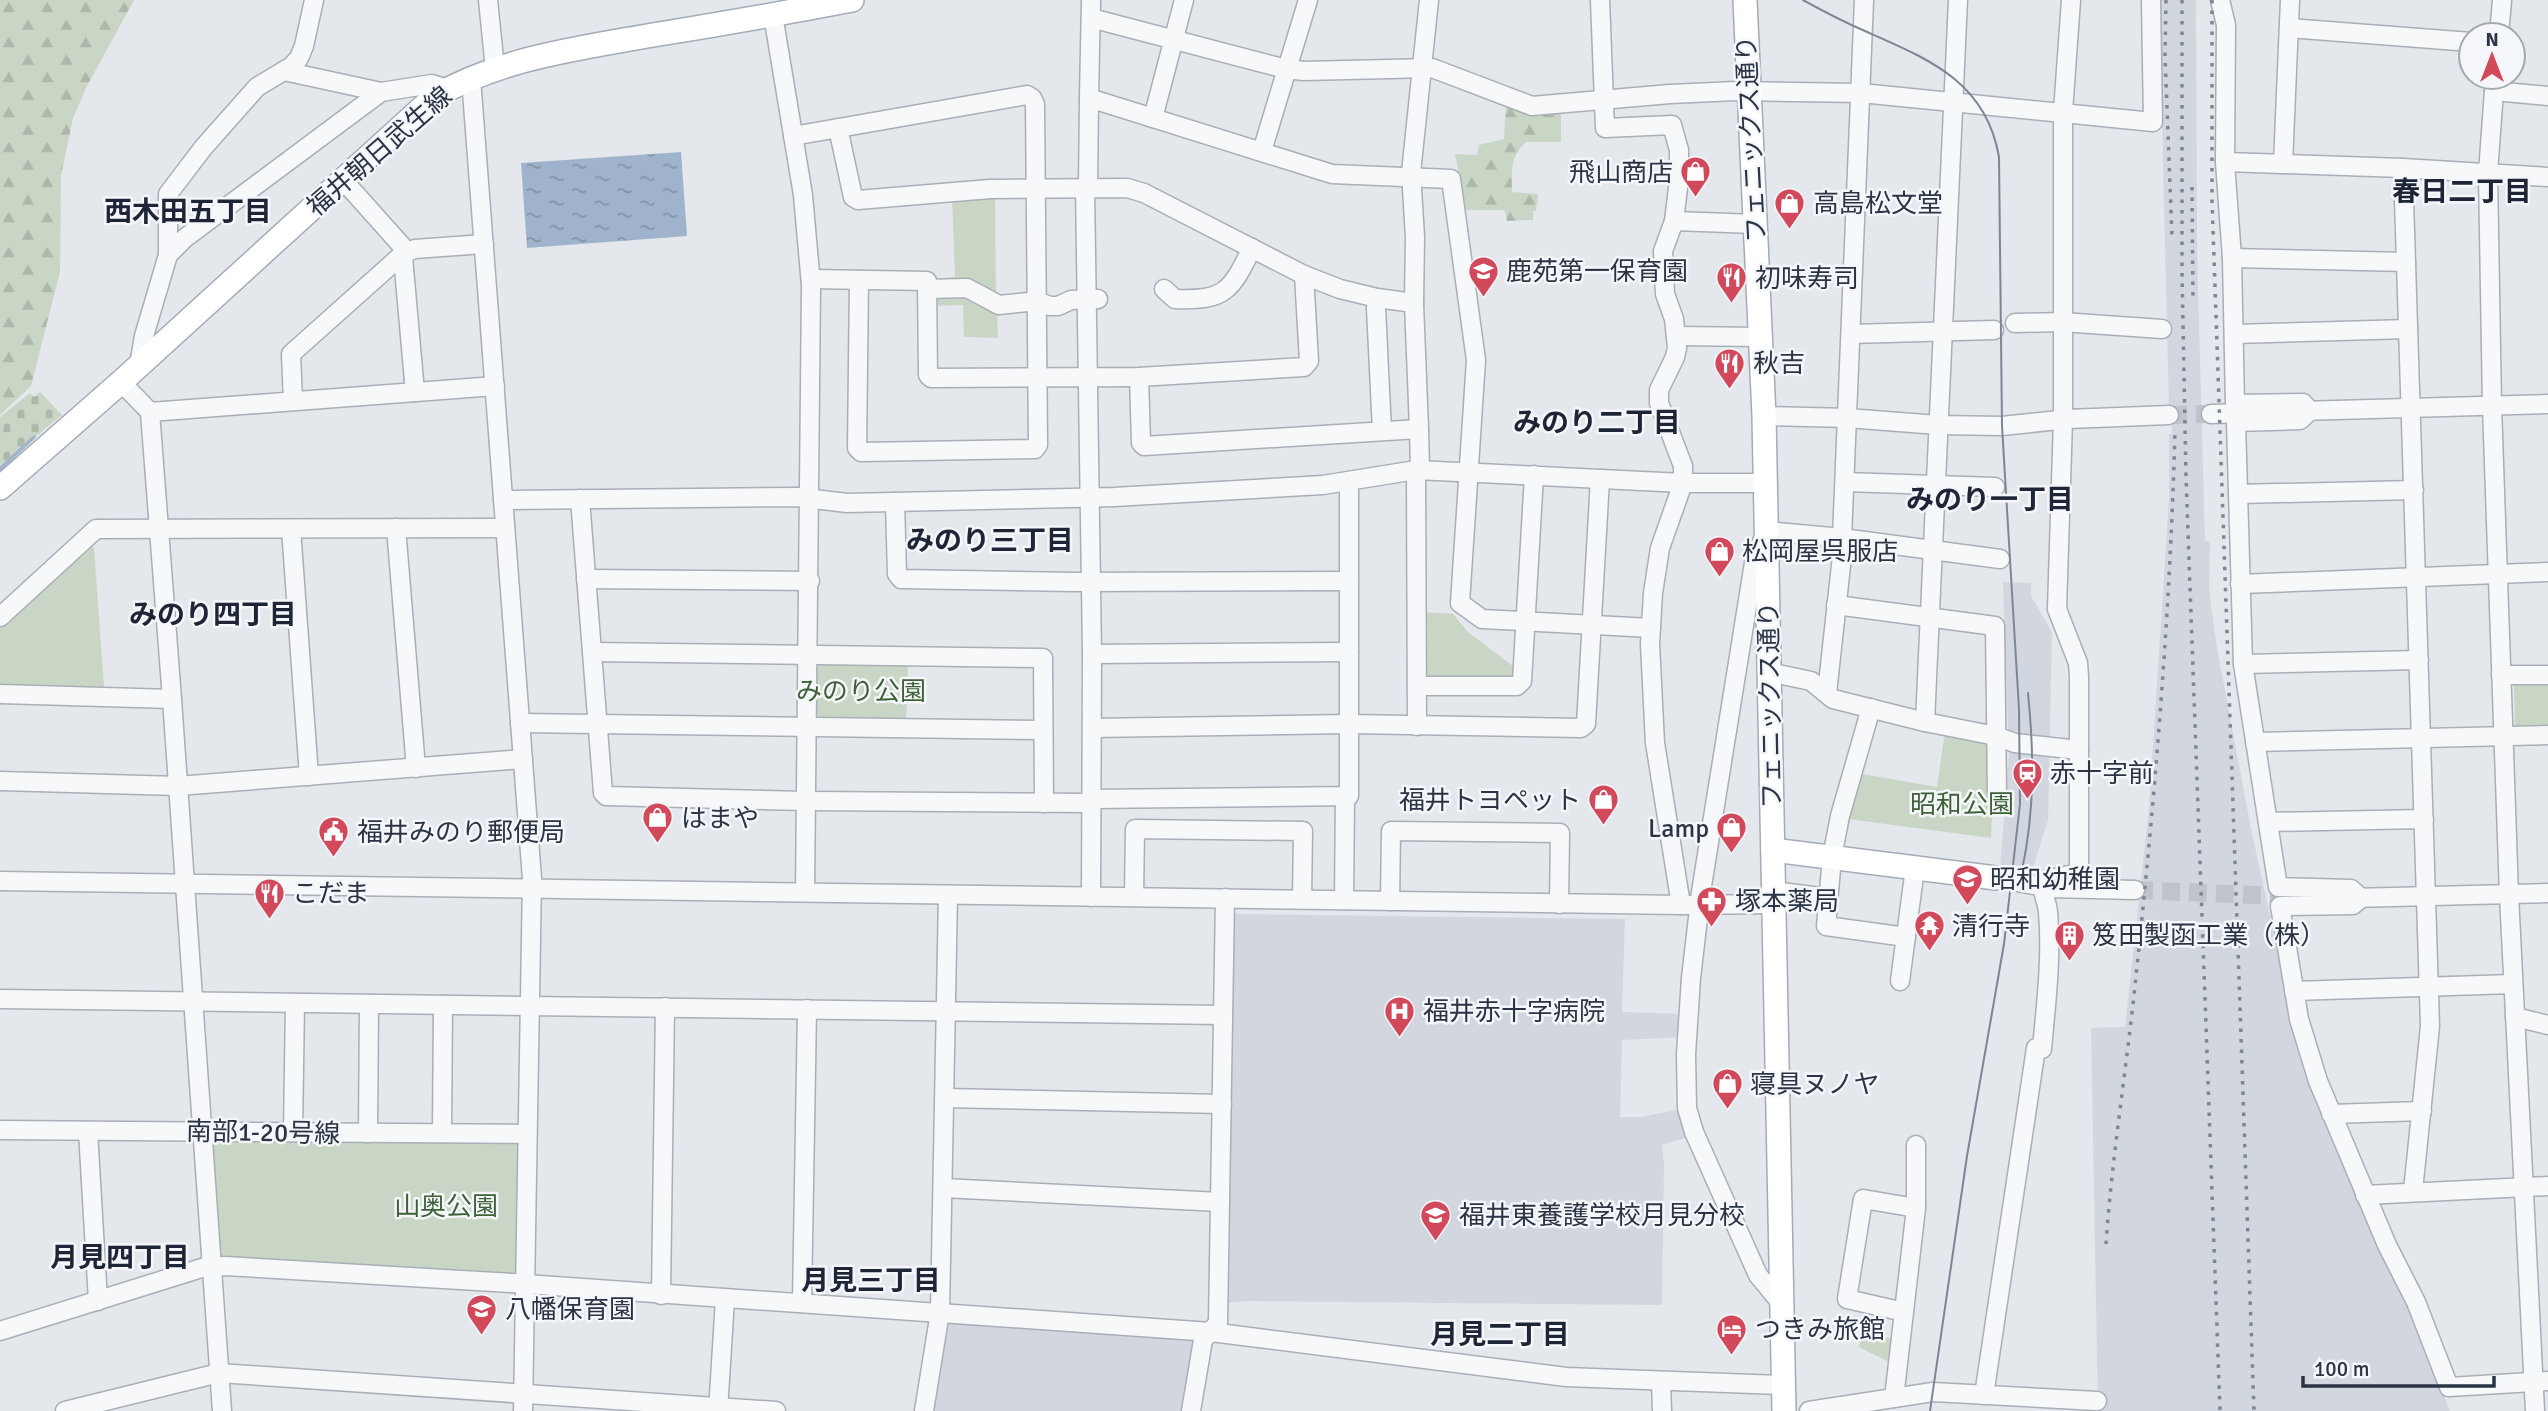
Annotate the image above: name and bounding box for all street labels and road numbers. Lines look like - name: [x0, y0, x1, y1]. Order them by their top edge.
- street label: フェニックス通り: [1731, 35, 1773, 243]
- street label: 福井朝日武生線: [300, 80, 459, 224]
- street label: フェニックス通り: [1753, 601, 1789, 809]
- street label: 南部1-20号線: [186, 1116, 340, 1150]

